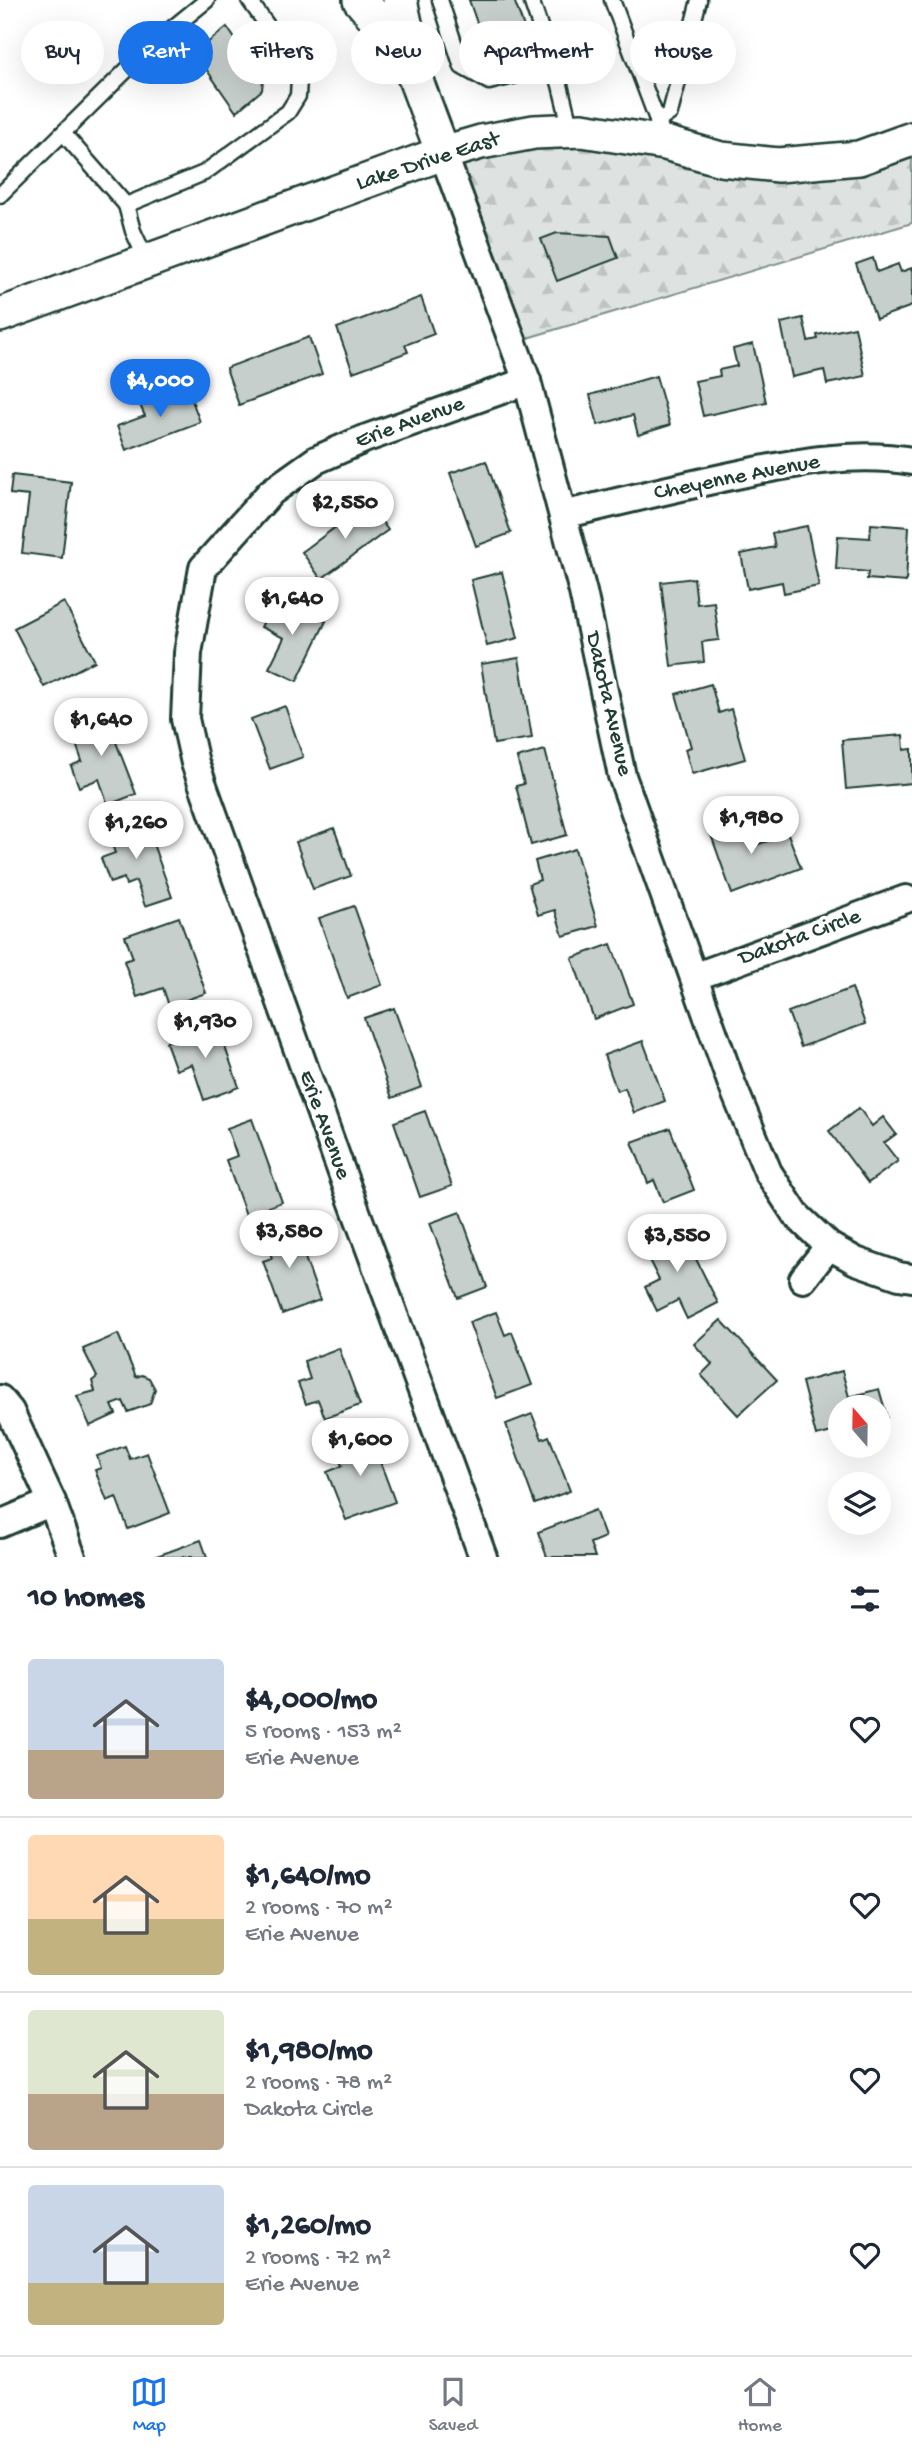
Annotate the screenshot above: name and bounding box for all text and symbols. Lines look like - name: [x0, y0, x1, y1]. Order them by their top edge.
- chip: Buy: [21, 21, 104, 84]
- chip: Rent: [118, 21, 213, 84]
- chip: Filters: [227, 21, 337, 84]
- chip: New: [351, 21, 445, 84]
- chip: Apartment: [459, 21, 616, 84]
- chip: House: [630, 21, 736, 84]
- street label: Lake Drive East: [353, 126, 505, 198]
- pin: $4,000: [103, 360, 217, 419]
- text: $4,000: [126, 368, 194, 395]
- street label: Erie Avenue: [352, 390, 469, 455]
- street label: Cheyenne Avenue: [652, 448, 823, 507]
- pin: $2,550: [288, 482, 402, 541]
- text: $2,550: [312, 490, 378, 517]
- pin: $1,640: [235, 578, 349, 637]
- text: $1,640: [261, 586, 323, 613]
- street label: Dakota Avenue: [578, 628, 638, 780]
- pin: $1,640: [44, 698, 158, 758]
- text: $1,640: [70, 707, 132, 734]
- pin: $1,980: [694, 796, 808, 856]
- pin: $1,260: [79, 802, 193, 861]
- text: $1,980: [719, 805, 783, 832]
- text: $1,260: [105, 810, 167, 837]
- street label: Dakota Circle: [733, 903, 866, 973]
- pin: $1,930: [148, 1000, 262, 1060]
- text: $1,930: [173, 1009, 237, 1036]
- street label: Erie Avenue: [292, 1067, 357, 1184]
- pin: $3,580: [232, 1210, 346, 1270]
- pin: $3,550: [620, 1214, 734, 1274]
- text: $3,580: [255, 1219, 323, 1246]
- text: $3,550: [644, 1223, 710, 1250]
- north arrow: [828, 1395, 891, 1458]
- map controls: [828, 1395, 891, 1535]
- pin: $1,600: [303, 1418, 417, 1478]
- text: $1,600: [328, 1427, 392, 1454]
- button: layers: [828, 1472, 891, 1535]
- icon: filters: [846, 1580, 884, 1618]
- text: 10 homes: [28, 1582, 144, 1617]
- text: $4,000/mo: [245, 1684, 377, 1719]
- icon: home: [84, 1687, 168, 1771]
- icon: heart: [846, 1710, 884, 1748]
- text: 5 rooms · 153 m²: [245, 1719, 402, 1746]
- text: Erie Avenue: [245, 1746, 359, 1773]
- text: $1,640/mo: [245, 1860, 371, 1895]
- icon: home: [84, 1863, 168, 1947]
- icon: heart: [846, 1886, 884, 1924]
- text: 2 rooms · 70 m²: [245, 1895, 393, 1922]
- text: Erie Avenue: [245, 1922, 359, 1949]
- text: $1,980/mo: [245, 2035, 373, 2070]
- icon: home: [84, 2038, 168, 2122]
- icon: heart: [846, 2061, 884, 2099]
- text: 2 rooms · 78 m²: [245, 2070, 392, 2097]
- text: Dakota Circle: [245, 2097, 373, 2124]
- text: $1,260/mo: [245, 2210, 371, 2245]
- icon: home: [84, 2213, 168, 2297]
- icon: heart: [846, 2236, 884, 2274]
- text: 2 rooms · 72 m²: [245, 2245, 391, 2272]
- text: Erie Avenue: [245, 2272, 359, 2299]
- tab: Map: [130, 2373, 168, 2438]
- tab: Saved: [429, 2373, 477, 2438]
- tab: Home: [738, 2373, 782, 2438]

